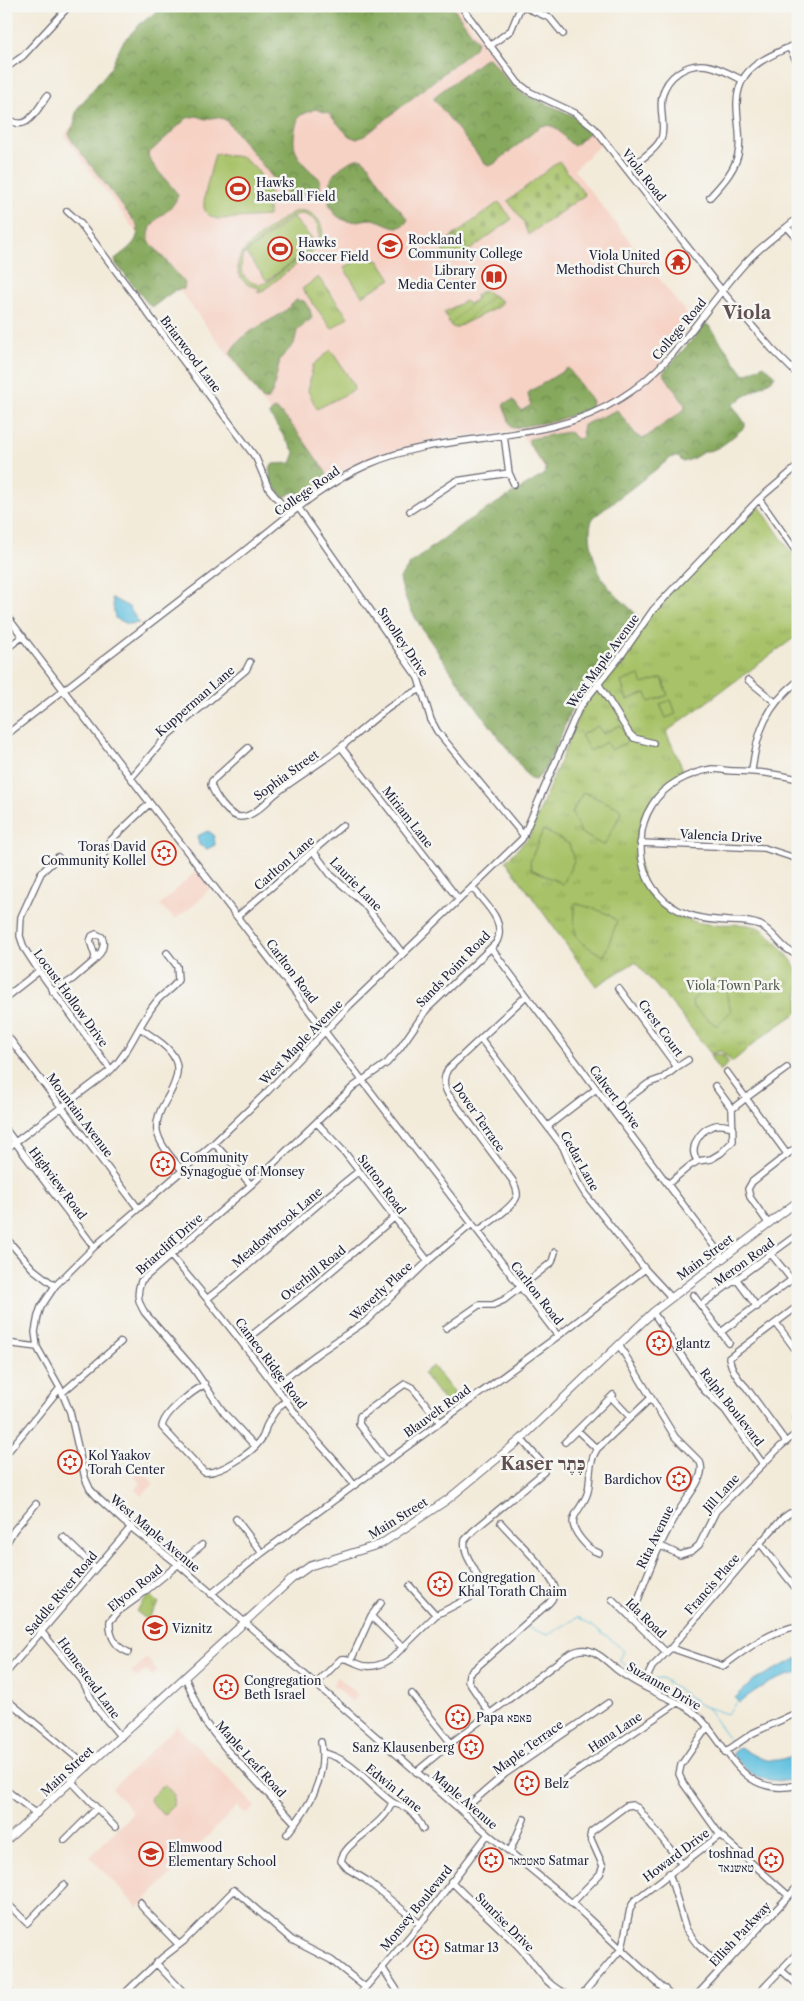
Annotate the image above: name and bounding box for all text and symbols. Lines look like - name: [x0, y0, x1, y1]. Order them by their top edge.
- street label: Viola Road: [618, 145, 670, 205]
- place label: Hawks Baseball Field: [256, 175, 336, 204]
- sports icon: Hawks Baseball Field: [225, 176, 251, 202]
- place label: Rockland Community College: [408, 232, 523, 261]
- school or university icon: Rockland Community College: [377, 233, 403, 259]
- place label: Hawks Soccer Field: [298, 235, 370, 264]
- sports icon: Hawks Soccer Field: [267, 236, 293, 262]
- place label: Viola United Methodist Church: [556, 248, 661, 277]
- temple icon: Viola United Methodist Church: [665, 249, 691, 275]
- place label: Library Media Center: [398, 263, 476, 292]
- library icon: Library Media Center: [481, 264, 507, 290]
- street label: College Road: [649, 294, 710, 363]
- district label: Viola: [722, 302, 772, 324]
- street label: Briarwood Lane: [157, 313, 225, 395]
- street label: College Road: [271, 463, 343, 519]
- street label: Smolley Drive: [374, 605, 432, 680]
- street label: West Maple Avenue: [563, 611, 642, 712]
- street label: Kupperman Lane: [152, 662, 238, 739]
- street label: Sophia Street: [251, 746, 322, 804]
- street label: Miriam Lane: [379, 783, 437, 851]
- street label: Valencia Drive: [679, 826, 763, 846]
- street label: Carlton Lane: [251, 833, 317, 893]
- place label: Toras David Community Kollel: [41, 839, 147, 868]
- synagogue icon: Toras David Community Kollel: [151, 840, 177, 866]
- street label: Laurie Lane: [327, 854, 385, 914]
- street label: Sands Point Road: [413, 927, 494, 1010]
- street label: Carlton Road: [263, 936, 321, 1006]
- street label: Locust Hollow Drive: [31, 946, 112, 1050]
- park label: Viola Town Park: [685, 978, 781, 993]
- street label: West Maple Avenue: [256, 996, 346, 1089]
- street label: Crest Court: [635, 997, 687, 1060]
- street label: Calvert Drive: [586, 1062, 644, 1132]
- street label: Mountain Avenue: [44, 1070, 117, 1160]
- street label: Dover Terrace: [450, 1079, 509, 1155]
- street label: Cedar Lane: [557, 1128, 603, 1194]
- street label: Highview Road: [26, 1144, 90, 1223]
- place label: Community Synagogue of Monsey: [180, 1150, 305, 1179]
- synagogue icon: Community Synagogue of Monsey: [150, 1151, 176, 1177]
- street label: Sutton Road: [355, 1151, 410, 1217]
- street label: Meadowbrook Lane: [229, 1184, 325, 1270]
- street label: Briarcliff Drive: [133, 1210, 206, 1278]
- street label: Main Street: [674, 1230, 737, 1283]
- street label: Meron Road: [711, 1235, 778, 1289]
- street label: Overhill Road: [278, 1242, 349, 1304]
- street label: Waverly Place: [346, 1258, 416, 1324]
- street label: Carlton Road: [508, 1258, 567, 1328]
- street label: Cameo Ridge Road: [232, 1315, 310, 1412]
- synagogue icon: glantz: [646, 1330, 672, 1356]
- place label: glantz: [676, 1336, 710, 1351]
- street label: Ralph Boulevard: [697, 1365, 767, 1449]
- street label: Blauvelt Road: [401, 1381, 474, 1440]
- place label: Kol Yaakov Torah Center: [88, 1448, 165, 1477]
- synagogue icon: Kol Yaakov Torah Center: [57, 1449, 83, 1475]
- district label: Kaser כֶּתֶר: [501, 1453, 585, 1475]
- synagogue icon: Bardichov: [666, 1466, 692, 1492]
- street label: Jill Lane: [698, 1470, 742, 1517]
- place label: Bardichov: [604, 1472, 662, 1487]
- street label: West Maple Avenue: [106, 1490, 203, 1575]
- street label: Main Street: [366, 1494, 431, 1542]
- street label: Rita Avenue: [633, 1503, 677, 1571]
- street label: Saddle River Road: [22, 1548, 101, 1638]
- street label: Francis Place: [681, 1550, 743, 1618]
- street label: Elyon Road: [105, 1561, 166, 1615]
- place label: Congregation Khal Torath Chaim: [458, 1570, 567, 1599]
- synagogue icon: Congregation Khal Torath Chaim: [427, 1571, 453, 1597]
- street label: Ida Road: [623, 1595, 670, 1641]
- school or university icon: Viznitz: [142, 1615, 168, 1641]
- place label: Viznitz: [171, 1621, 212, 1636]
- street label: Homestead Lane: [55, 1635, 124, 1722]
- street label: Suzanne Drive: [624, 1659, 704, 1713]
- place label: Congregation Beth Israel: [244, 1673, 322, 1702]
- synagogue icon: Congregation Beth Israel: [213, 1674, 239, 1700]
- synagogue icon: Papa פאפא: [445, 1704, 471, 1730]
- street label: Hana Lane: [585, 1708, 645, 1756]
- place label: Papa פאפא: [476, 1710, 532, 1725]
- street label: Maple Terrace: [490, 1716, 566, 1777]
- street label: Maple Leaf Road: [213, 1718, 290, 1801]
- synagogue icon: Sanz Klausenberg: [458, 1734, 484, 1760]
- place label: Sanz Klausenberg: [352, 1740, 455, 1755]
- street label: Main Street: [37, 1742, 97, 1799]
- street label: Edwin Lane: [363, 1761, 425, 1815]
- street label: Maple Avenue: [429, 1768, 501, 1833]
- synagogue icon: Belz: [514, 1770, 540, 1796]
- place label: Belz: [544, 1776, 569, 1791]
- street label: Howard Drive: [640, 1825, 712, 1885]
- place label: Elmwood Elementary School: [168, 1840, 277, 1869]
- school or university icon: Elmwood Elementary School: [138, 1841, 164, 1867]
- place label: toshnad טאשנאד: [709, 1846, 755, 1875]
- synagogue icon: סאטמאר Satmar: [478, 1847, 504, 1873]
- synagogue icon: toshnad טאשנאד: [758, 1847, 784, 1873]
- place label: סאטמאר Satmar: [508, 1853, 589, 1868]
- street label: Monsey Boulevard: [377, 1862, 456, 1954]
- street label: Sunrise Drive: [472, 1889, 538, 1955]
- street label: Ellish Parkway: [706, 1898, 774, 1970]
- synagogue icon: Satmar 13: [413, 1934, 439, 1960]
- place label: Satmar 13: [444, 1940, 499, 1955]

